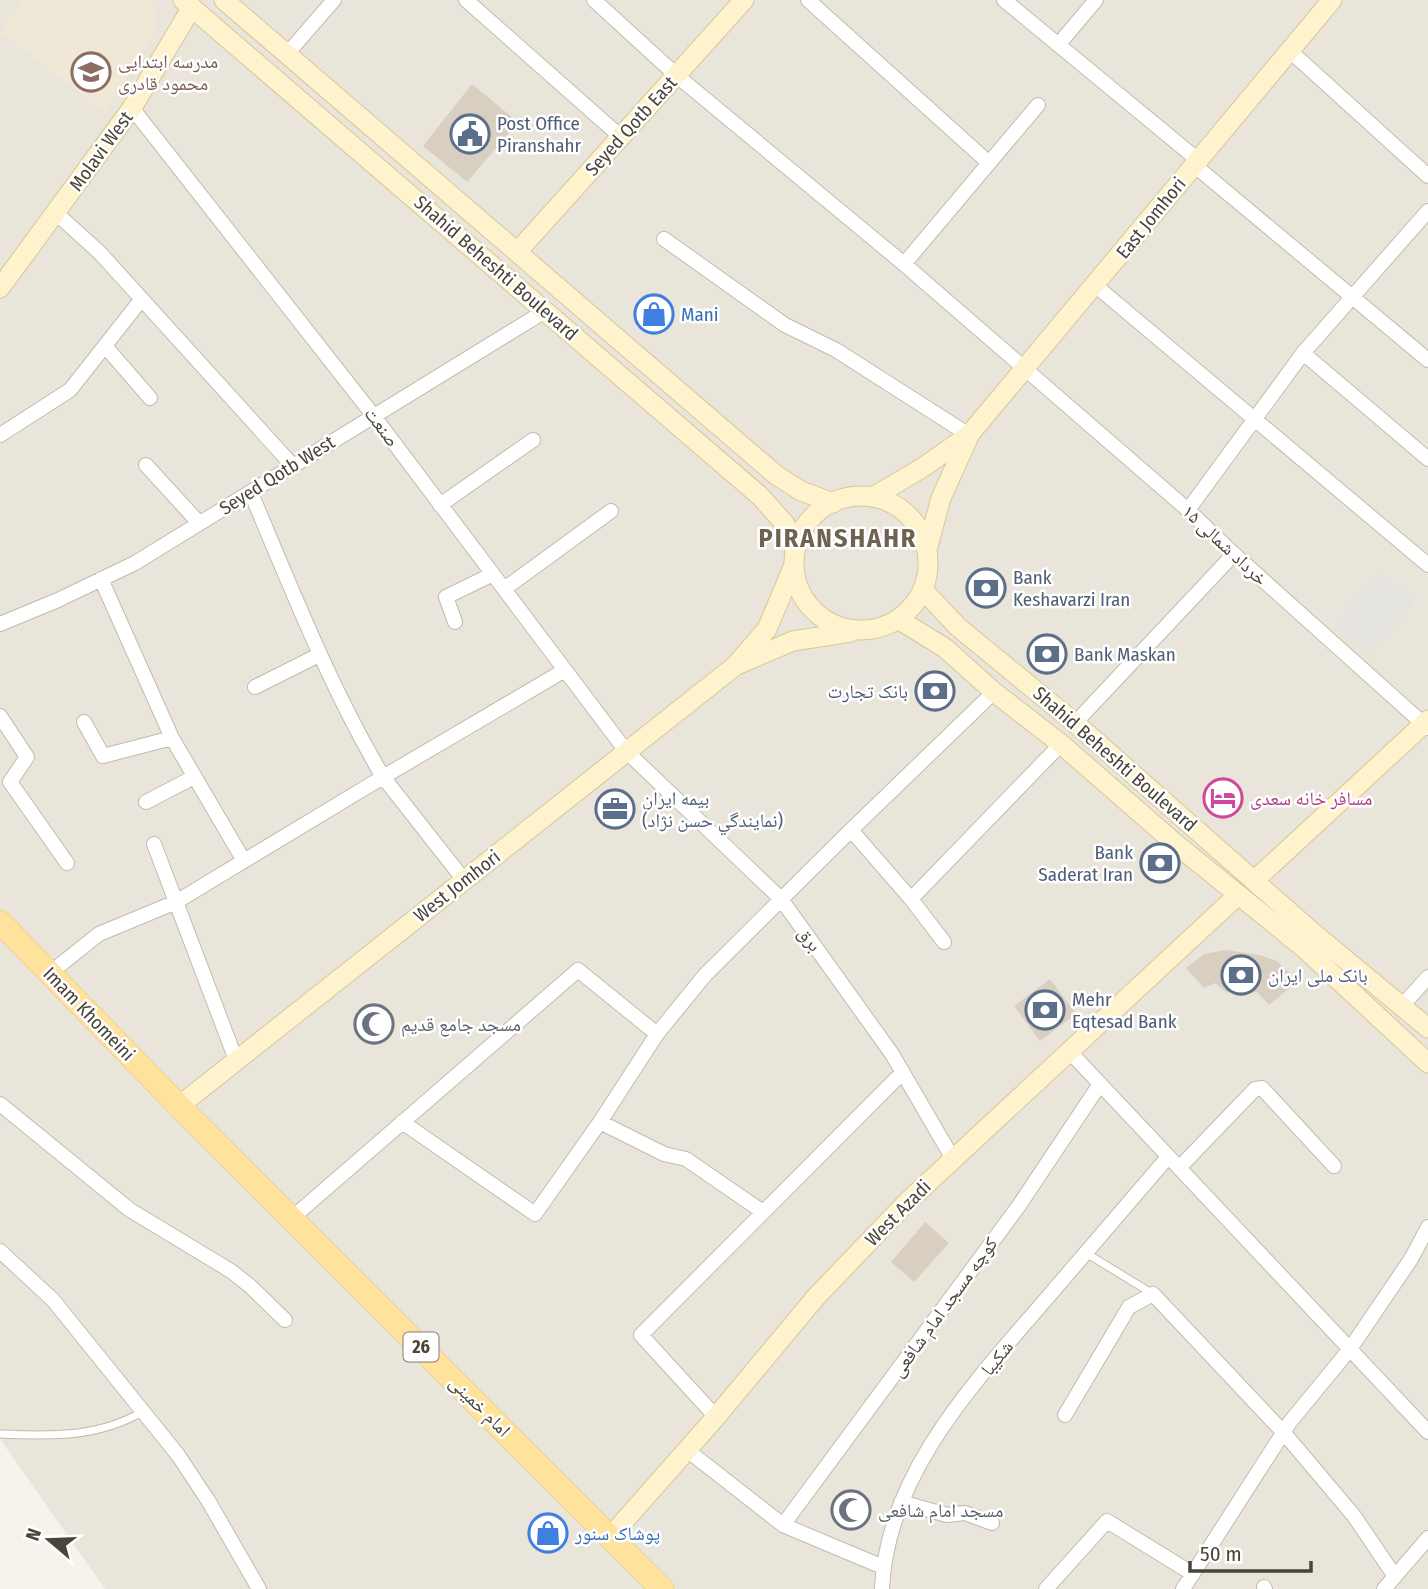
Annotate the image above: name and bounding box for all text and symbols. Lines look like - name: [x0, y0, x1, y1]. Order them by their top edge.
- place label: مدرسه ابتدایى محمود قادرى: [118, 50, 218, 95]
- school or university icon: مدرسه ابتدایى محمود قادرى: [70, 51, 112, 93]
- street label: Seyed Qotb East: [580, 71, 682, 181]
- street label: Molavi West: [64, 106, 138, 195]
- place label: Post Office Piranshahr: [497, 112, 582, 157]
- public building icon: Post Office Piranshahr: [449, 113, 491, 155]
- street label: East Jomhori: [1111, 173, 1191, 263]
- street label: Shahid Beheshti Boulevard: [409, 191, 583, 345]
- shop icon: Mani: [633, 293, 675, 335]
- place label: Mani: [681, 303, 719, 326]
- street label: صنعت: [360, 403, 404, 451]
- street label: Seyed Qotb West: [215, 430, 340, 520]
- street label: ۱۵ خرداد شمالی: [1178, 500, 1272, 590]
- district label: PIRANSHAHR: [759, 523, 917, 554]
- place label: Bank Keshavarzi Iran: [1013, 566, 1130, 611]
- bank icon: Bank Keshavarzi Iran: [965, 567, 1007, 609]
- bank icon: Bank Maskan: [1026, 633, 1068, 675]
- place label: Bank Maskan: [1074, 643, 1176, 666]
- bank icon: بانک تجارت: [914, 670, 956, 712]
- place label: بانک تجارت: [828, 680, 908, 703]
- street label: Shahid Beheshti Boulevard: [1028, 682, 1202, 836]
- hotel icon: مسافر خانه سعدی: [1202, 777, 1244, 819]
- place label: بيمه ايران (نمايندگي حسن نژاد): [642, 787, 783, 835]
- place label: مسافر خانه سعدی: [1250, 787, 1372, 810]
- office icon: بيمه ايران (نمايندگي حسن نژاد): [594, 788, 636, 830]
- place label: Bank Saderat Iran: [1038, 841, 1133, 886]
- bank icon: Bank Saderat Iran: [1139, 842, 1181, 884]
- street label: West Jomhori: [409, 845, 505, 927]
- street label: برق: [793, 922, 827, 956]
- bank icon: بانک ملی ایران: [1220, 954, 1262, 996]
- street label: Imam Khomeini: [38, 962, 140, 1066]
- place label: بانک ملی ایران: [1268, 964, 1368, 987]
- place label: Mehr Eqtesad Bank: [1072, 988, 1177, 1033]
- bank icon: Mehr Eqtesad Bank: [1024, 989, 1066, 1031]
- mosque icon: مسجد جامع قدیم: [353, 1003, 395, 1045]
- place label: مسجد جامع قدیم: [401, 1013, 521, 1037]
- street label: West Azadi: [860, 1175, 936, 1251]
- street label: کوچه مسجد امام شافعی: [886, 1232, 1004, 1383]
- road number: 26: [404, 1332, 438, 1362]
- street label: شکیبا: [976, 1336, 1018, 1380]
- street label: امام خمینی: [443, 1371, 515, 1443]
- mosque icon: مسجد امام شافعی: [830, 1489, 872, 1531]
- place label: مسجد امام شافعی: [878, 1499, 1003, 1524]
- north arrow: [14, 1505, 84, 1575]
- shop icon: پوشاک سنور: [527, 1512, 569, 1554]
- place label: پوشاک سنور: [574, 1522, 660, 1545]
- text: N: [21, 1525, 46, 1544]
- scale bar: [1190, 1530, 1311, 1574]
- text: 50 m: [1200, 1541, 1242, 1567]

